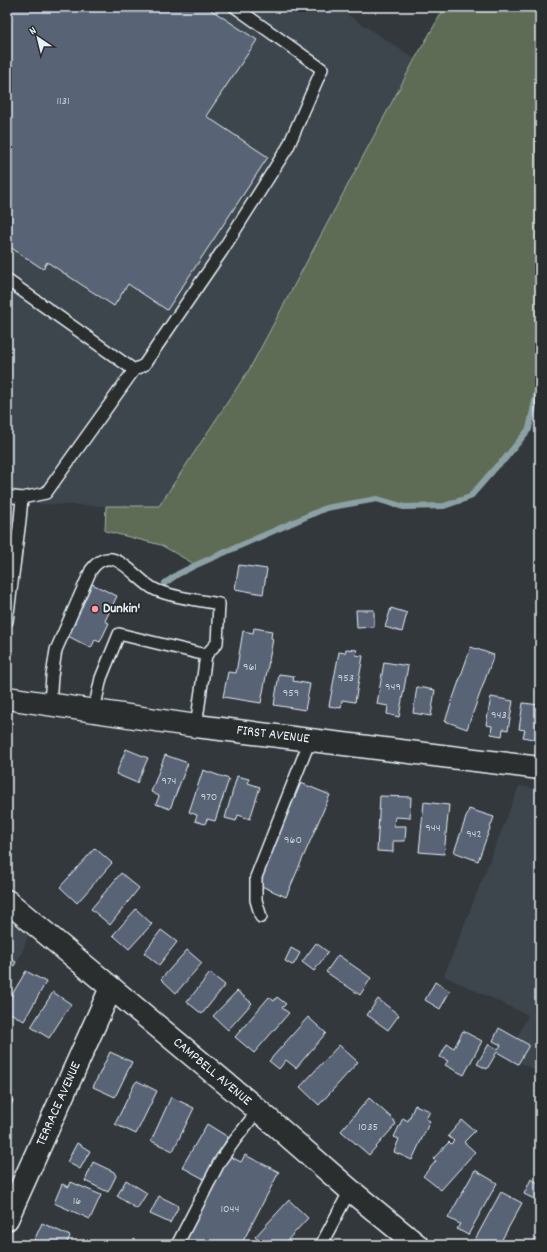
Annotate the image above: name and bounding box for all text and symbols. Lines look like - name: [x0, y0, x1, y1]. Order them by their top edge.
- north arrow: [18, 18, 58, 58]
- text: N: [27, 23, 41, 40]
- house number: 1131: [56, 93, 70, 110]
- place label: Dunkin': [103, 599, 140, 619]
- marker: Dunkin': [90, 604, 100, 614]
- house number: 961: [243, 659, 257, 676]
- house number: 953: [338, 670, 354, 687]
- house number: 949: [385, 679, 401, 696]
- house number: 959: [283, 685, 299, 702]
- house number: 943: [491, 707, 507, 724]
- street label: FIRST AVENUE: [235, 721, 311, 749]
- house number: 974: [161, 773, 177, 790]
- house number: 970: [201, 789, 217, 806]
- house number: 944: [425, 820, 441, 837]
- house number: 942: [466, 826, 482, 843]
- house number: 960: [284, 832, 302, 849]
- street label: CAMPBELL AVENUE: [168, 1033, 256, 1111]
- street label: TERRACE AVENUE: [31, 1058, 87, 1149]
- house number: 1035: [358, 1119, 378, 1136]
- house number: 16: [73, 1193, 81, 1210]
- house number: 1044: [220, 1201, 240, 1218]

